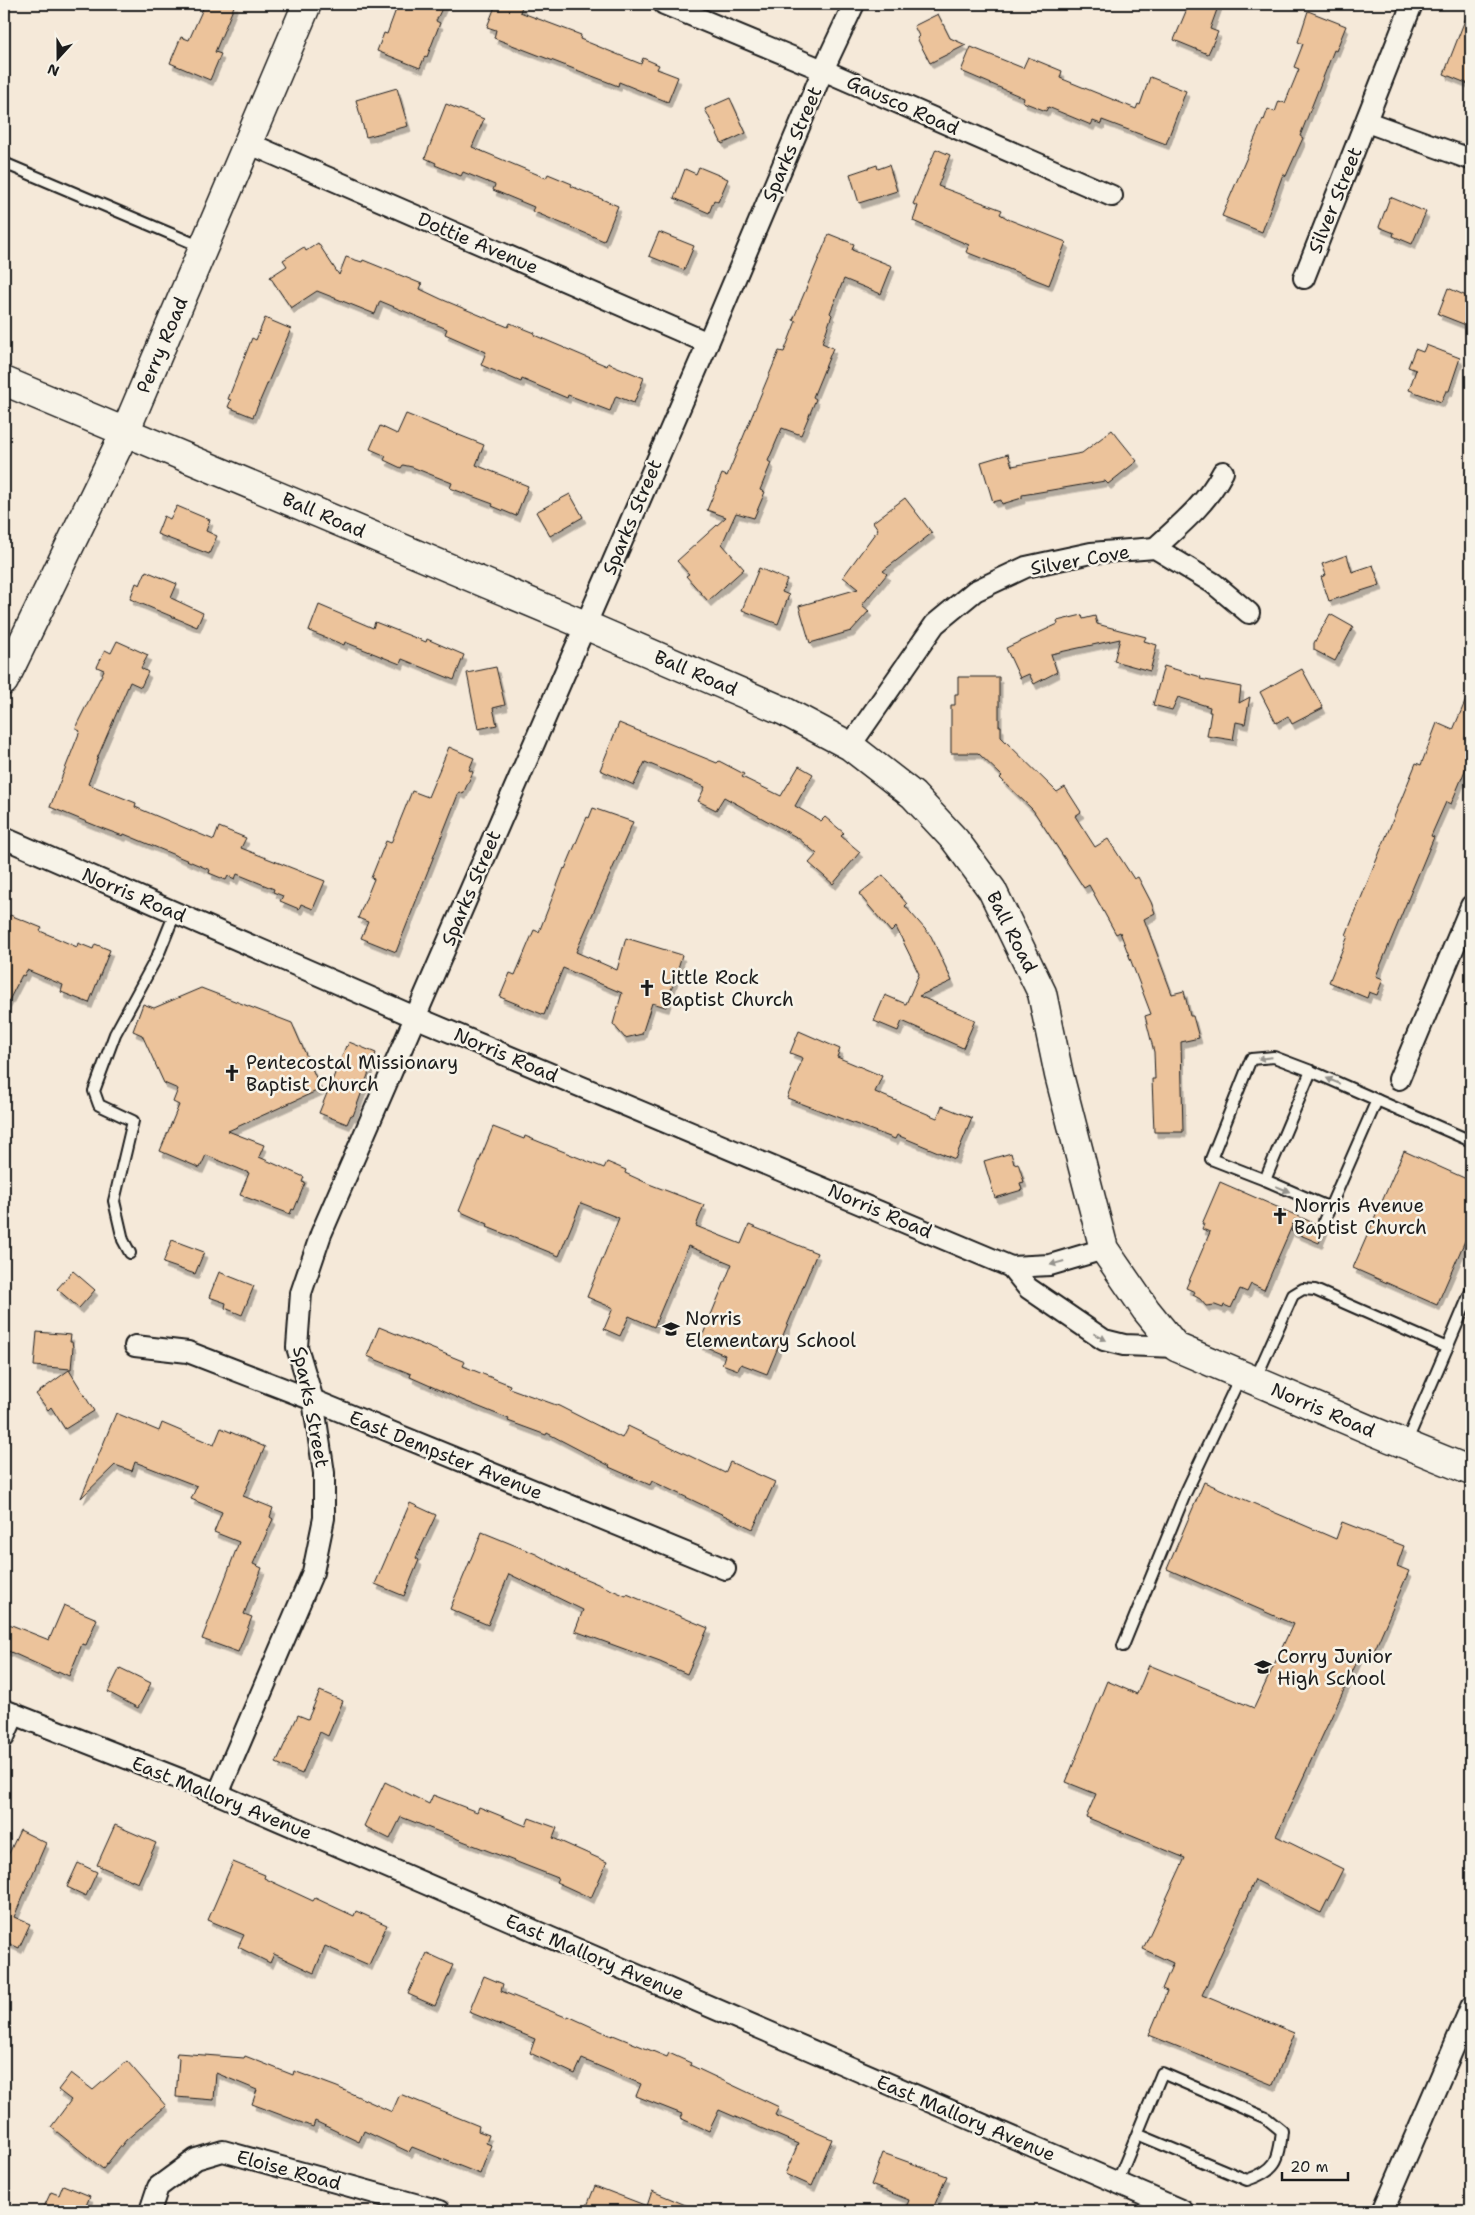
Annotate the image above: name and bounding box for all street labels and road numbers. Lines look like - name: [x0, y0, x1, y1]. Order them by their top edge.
- street label: Gausco Road: [843, 69, 963, 141]
- street label: Sparks Street: [756, 82, 828, 206]
- street label: Silver Street: [1302, 143, 1368, 257]
- street label: Dottie Avenue: [414, 206, 542, 280]
- street label: Perry Road: [130, 293, 194, 397]
- street label: Sparks Street: [596, 455, 668, 579]
- street label: Ball Road: [278, 486, 370, 544]
- street label: Silver Cove: [1029, 539, 1131, 581]
- street label: Ball Road: [650, 644, 742, 702]
- street label: Sparks Street: [435, 826, 507, 950]
- street label: Norris Road: [78, 862, 190, 928]
- street label: Ball Road: [981, 887, 1043, 977]
- street label: Norris Road: [450, 1022, 562, 1088]
- street label: Norris Road: [824, 1178, 936, 1244]
- street label: Sparks Street: [287, 1344, 335, 1470]
- street label: Norris Road: [1267, 1377, 1379, 1443]
- street label: East Dempster Avenue: [346, 1405, 546, 1505]
- street label: East Mallory Avenue: [128, 1750, 316, 1846]
- street label: East Mallory Avenue: [502, 1908, 688, 2006]
- street label: East Mallory Avenue: [873, 2069, 1059, 2167]
- street label: Eloise Road: [234, 2144, 344, 2196]

